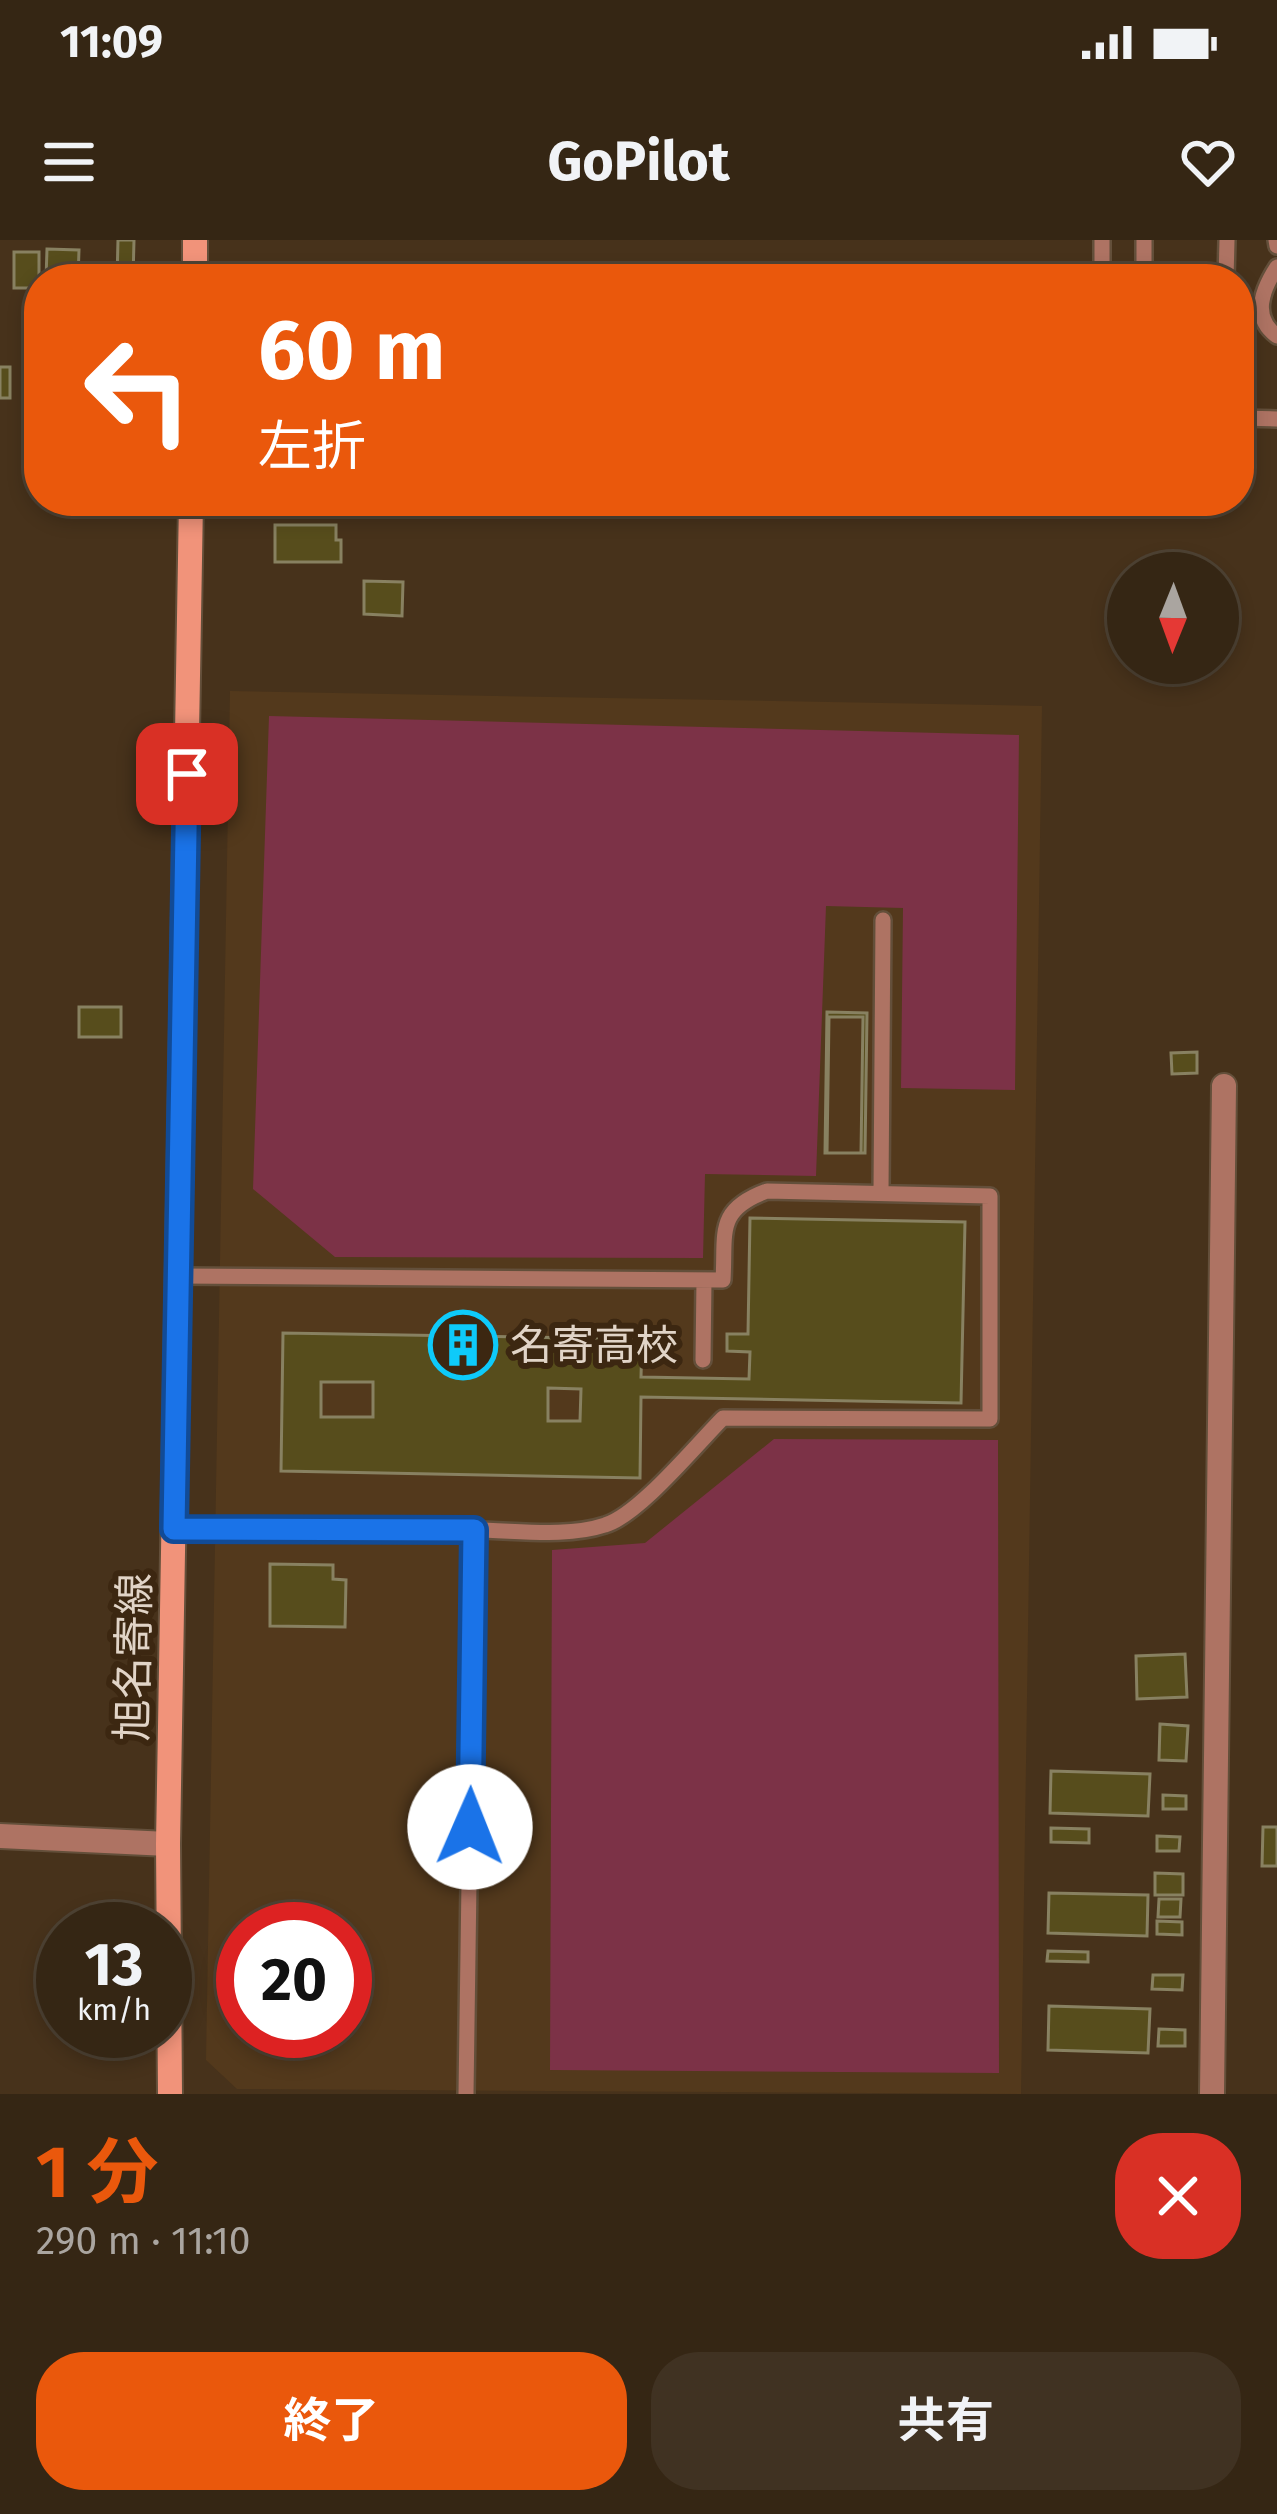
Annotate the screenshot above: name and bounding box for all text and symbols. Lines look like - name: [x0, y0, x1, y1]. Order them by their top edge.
- text: 11:09: [60, 15, 163, 69]
- icon: menu: [36, 129, 102, 195]
- icon: heart: [1175, 129, 1241, 195]
- text: GoPilot: [547, 130, 730, 194]
- text: 60 m: [258, 300, 445, 401]
- icon: left: [60, 312, 216, 468]
- text: 左折: [258, 415, 366, 479]
- north arrow: [1107, 552, 1239, 684]
- map controls: [1107, 552, 1239, 684]
- pin: [136, 723, 238, 825]
- icon: arrive: [154, 741, 220, 807]
- building icon: 名寄高校: [428, 1310, 498, 1380]
- place label: 名寄高校: [510, 1321, 678, 1371]
- street label: 旭名寄線: [108, 1573, 160, 1741]
- position arrow: [407, 1764, 533, 1890]
- speed limit sign: 20: [216, 1902, 372, 2058]
- text: 13: [84, 1929, 144, 2001]
- text: km/h: [77, 1992, 151, 2028]
- text: 1 分: [36, 2130, 158, 2216]
- button: close: [1115, 2133, 1241, 2259]
- text: 290 m · 11:10: [36, 2218, 251, 2264]
- button: 終了: [36, 2352, 627, 2490]
- button: 共有: [651, 2352, 1241, 2490]

